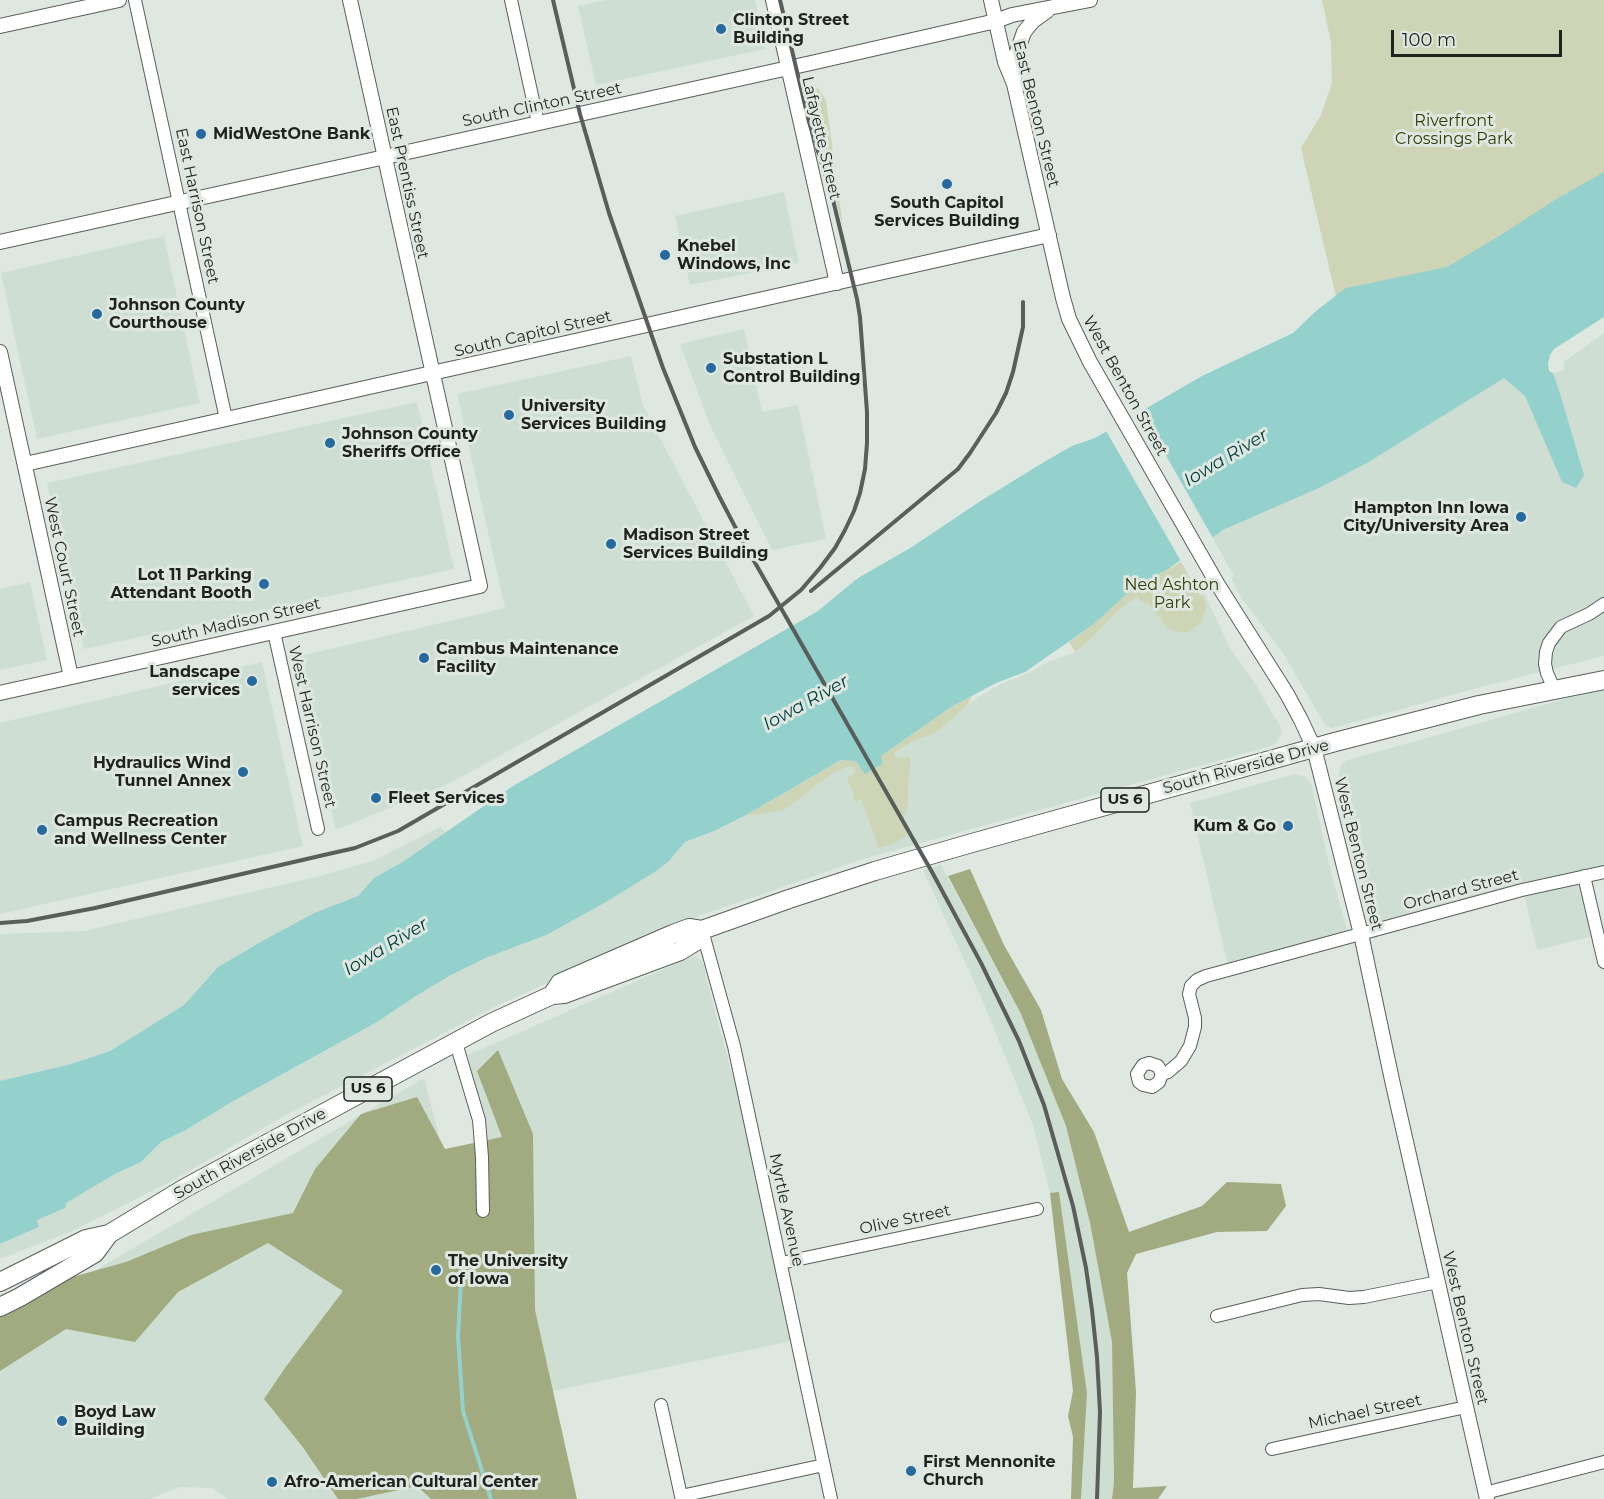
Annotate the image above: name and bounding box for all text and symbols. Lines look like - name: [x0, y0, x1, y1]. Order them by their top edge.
- place label: Clinton Street Building: [733, 10, 849, 48]
- scale bar: [1394, 18, 1565, 56]
- marker: Clinton Street Building: [714, 22, 728, 36]
- text: 100 m: [1402, 29, 1456, 51]
- street label: East Benton Street: [1008, 39, 1064, 189]
- street label: Lafayette Street: [797, 74, 845, 202]
- street label: South Clinton Street: [461, 79, 623, 131]
- street label: East Prentiss Street: [381, 105, 433, 261]
- park label: Riverfront Crossings Park: [1395, 111, 1513, 149]
- place label: MidWestOne Bank: [213, 124, 370, 144]
- street label: East Harrison Street: [171, 126, 223, 286]
- marker: MidWestOne Bank: [194, 127, 208, 141]
- marker: South Capitol Services Building: [940, 177, 954, 191]
- place label: South Capitol Services Building: [874, 193, 1020, 231]
- place label: Knebel Windows, Inc: [677, 236, 791, 274]
- marker: Knebel Windows, Inc: [658, 248, 672, 262]
- place label: Johnson County Courthouse: [109, 295, 245, 333]
- marker: Johnson County Courthouse: [90, 307, 104, 321]
- street label: South Capitol Street: [452, 307, 614, 361]
- street label: West Benton Street: [1078, 313, 1172, 459]
- place label: Substation L Control Building: [723, 349, 860, 387]
- marker: Substation L Control Building: [704, 361, 718, 375]
- place label: University Services Building: [521, 396, 666, 434]
- marker: University Services Building: [502, 408, 516, 422]
- place label: Johnson County Sheriffs Office: [342, 424, 478, 462]
- water label: Iowa River: [1180, 424, 1272, 492]
- marker: Johnson County Sheriffs Office: [323, 436, 337, 450]
- street label: West Court Street: [40, 495, 88, 639]
- place label: Hampton Inn Iowa City/University Area: [1343, 498, 1509, 536]
- marker: Hampton Inn Iowa City/University Area: [1514, 510, 1528, 524]
- place label: Madison Street Services Building: [623, 525, 768, 563]
- marker: Madison Street Services Building: [604, 537, 618, 551]
- place label: Lot 11 Parking Attendant Booth: [110, 565, 252, 603]
- park label: Ned Ashton Park: [1125, 575, 1219, 613]
- marker: Lot 11 Parking Attendant Booth: [257, 577, 271, 591]
- street label: South Madison Street: [149, 594, 323, 652]
- place label: Cambus Maintenance Facility: [436, 639, 619, 677]
- street label: West Harrison Street: [284, 644, 340, 810]
- marker: Cambus Maintenance Facility: [417, 651, 431, 665]
- place label: Landscape services: [149, 662, 240, 700]
- water label: Iowa River: [760, 671, 852, 735]
- marker: Landscape services: [245, 674, 259, 688]
- street label: South Riverside Drive: [1161, 736, 1331, 798]
- place label: Hydraulics Wind Tunnel Annex: [93, 753, 231, 791]
- marker: Hydraulics Wind Tunnel Annex: [236, 765, 250, 779]
- street label: West Benton Street: [1330, 775, 1386, 933]
- place label: Fleet Services: [388, 788, 504, 808]
- road number: US 6: [1101, 788, 1149, 812]
- marker: Fleet Services: [369, 791, 383, 805]
- place label: Campus Recreation and Wellness Center: [54, 811, 227, 849]
- place label: Kum & Go: [1193, 816, 1276, 836]
- marker: Kum & Go: [1281, 819, 1295, 833]
- marker: Campus Recreation and Wellness Center: [35, 823, 49, 837]
- street label: Orchard Street: [1401, 865, 1521, 915]
- water label: Iowa River: [340, 913, 432, 981]
- road number: US 6: [344, 1077, 392, 1101]
- street label: South Riverside Drive: [170, 1104, 330, 1204]
- street label: Myrtle Avenue: [765, 1151, 807, 1269]
- street label: Olive Street: [858, 1201, 952, 1239]
- street label: West Benton Street: [1438, 1249, 1492, 1407]
- place label: The University of Iowa: [448, 1251, 568, 1289]
- marker: The University of Iowa: [429, 1263, 443, 1277]
- street label: Michael Street: [1307, 1391, 1423, 1433]
- place label: Boyd Law Building: [74, 1402, 156, 1440]
- marker: Boyd Law Building: [55, 1414, 69, 1428]
- place label: First Mennonite Church: [923, 1452, 1056, 1490]
- marker: First Mennonite Church: [904, 1464, 918, 1478]
- place label: Afro-American Cultural Center: [284, 1472, 538, 1492]
- marker: Afro-American Cultural Center: [265, 1475, 279, 1489]

